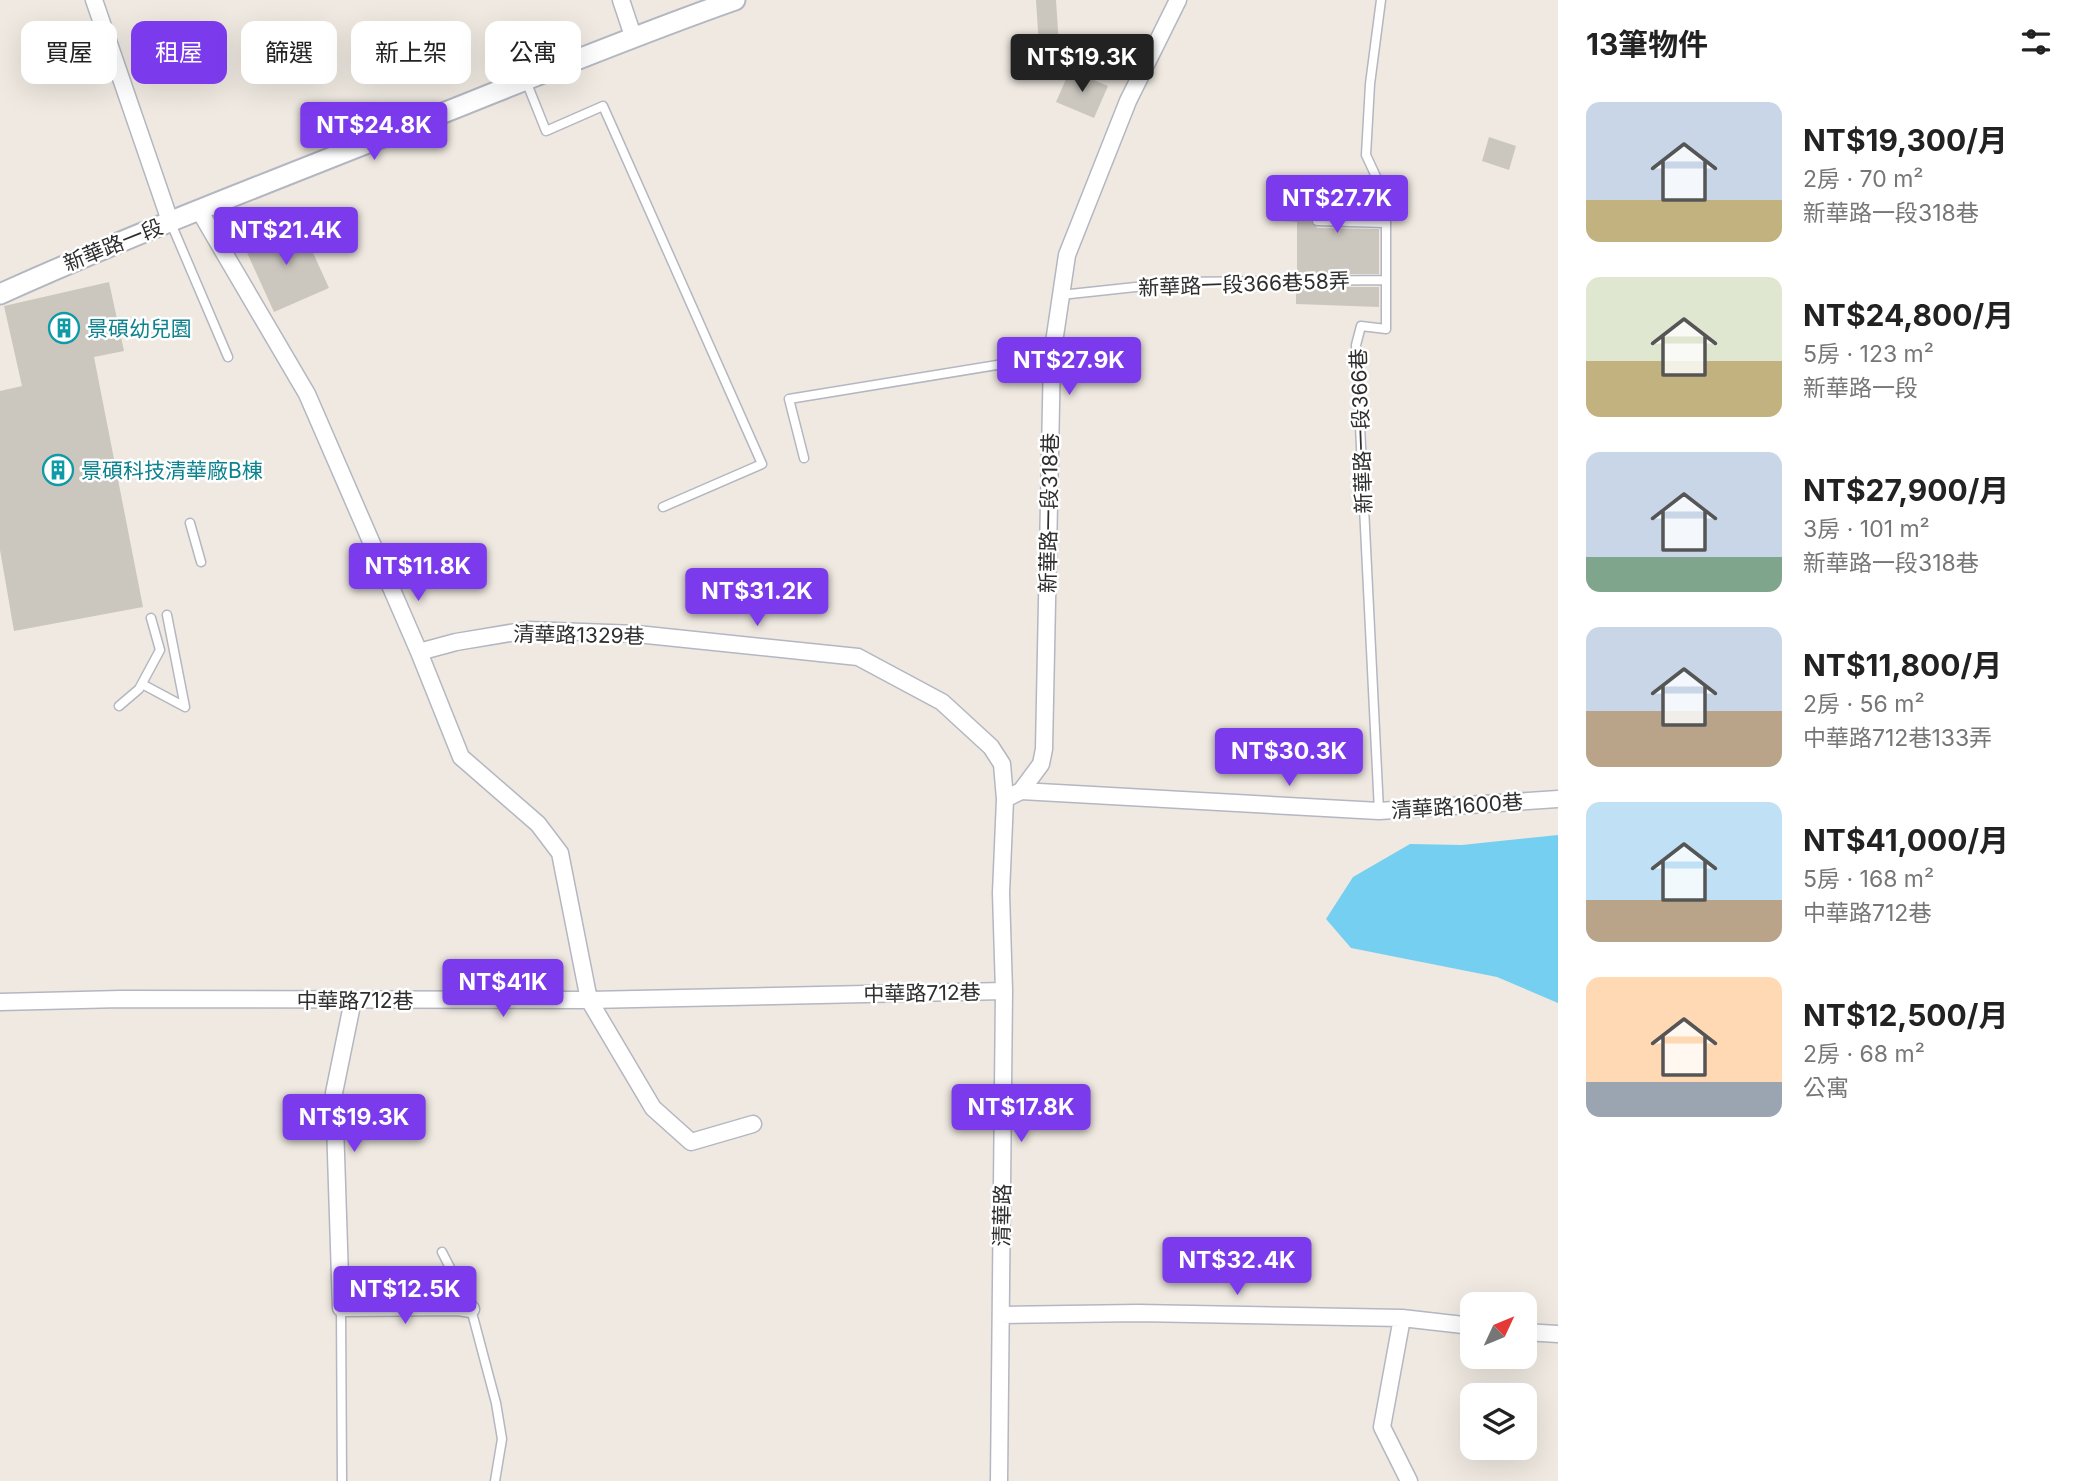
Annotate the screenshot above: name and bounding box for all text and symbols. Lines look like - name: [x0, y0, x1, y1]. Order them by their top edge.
- chip: 買屋: [21, 21, 117, 84]
- chip: 租屋: [131, 21, 227, 84]
- chip: 篩選: [241, 21, 337, 84]
- chip: 新上架: [351, 21, 471, 84]
- chip: 公寓: [485, 21, 581, 84]
- icon: filters: [2017, 23, 2055, 61]
- text: 13筆物件: [1586, 26, 1708, 62]
- pin: NT$19.3K: [1010, 34, 1154, 94]
- text: NT$19.3K: [1027, 43, 1137, 71]
- pin: NT$24.8K: [302, 102, 446, 162]
- text: NT$24.8K: [316, 111, 432, 139]
- text: NT$19,300/月: [1803, 122, 2008, 158]
- icon: home: [1642, 130, 1726, 214]
- text: 2房 · 70 m²: [1803, 165, 1924, 193]
- pin: NT$27.7K: [1265, 176, 1409, 235]
- text: NT$27.7K: [1282, 184, 1392, 212]
- text: 新華路一段318巷: [1803, 199, 1979, 227]
- pin: NT$21.4K: [214, 208, 358, 267]
- street label: 新華路一段: [60, 214, 166, 276]
- text: NT$21.4K: [230, 216, 342, 244]
- street label: 新華路一段366巷58弄: [1138, 268, 1350, 300]
- text: NT$24,800/月: [1803, 297, 2014, 333]
- icon: home: [1642, 305, 1726, 389]
- building icon: 景碩幼兒園: [47, 311, 81, 345]
- place label: 景碩幼兒園: [87, 316, 192, 341]
- pin: NT$27.9K: [997, 338, 1141, 397]
- text: 5房 · 123 m²: [1803, 340, 1934, 368]
- text: NT$27.9K: [1013, 346, 1125, 374]
- street label: 新華路一段366巷: [1346, 348, 1376, 514]
- text: 新華路一段: [1803, 374, 1918, 402]
- street label: 新華路一段318巷: [1035, 433, 1063, 593]
- building icon: 景碩科技清華廠B棟: [41, 453, 75, 487]
- place label: 景碩科技清華廠B棟: [81, 458, 263, 483]
- text: NT$27,900/月: [1803, 472, 2009, 508]
- icon: home: [1642, 480, 1726, 564]
- text: 3房 · 101 m²: [1803, 515, 1930, 543]
- pin: NT$11.8K: [346, 544, 490, 603]
- text: 新華路一段318巷: [1803, 549, 1979, 577]
- text: NT$11.8K: [365, 552, 471, 580]
- pin: NT$31.2K: [685, 568, 829, 628]
- text: NT$31.2K: [701, 577, 813, 605]
- street label: 清華路1329巷: [513, 621, 645, 649]
- text: NT$11,800/月: [1803, 647, 2002, 683]
- icon: home: [1642, 655, 1726, 739]
- text: 2房 · 56 m²: [1803, 690, 1925, 718]
- text: 中華路712巷133弄: [1803, 724, 1992, 752]
- pin: NT$30.3K: [1217, 728, 1361, 788]
- text: NT$30.3K: [1231, 737, 1347, 765]
- street label: 清華路1600巷: [1390, 789, 1524, 823]
- text: NT$41,000/月: [1803, 822, 2009, 858]
- icon: home: [1642, 830, 1726, 914]
- text: 5房 · 168 m²: [1803, 865, 1934, 893]
- text: 中華路712巷: [1803, 899, 1931, 927]
- pin: NT$41K: [446, 960, 560, 1019]
- text: NT$41K: [458, 968, 548, 996]
- street label: 中華路712巷: [863, 979, 981, 1007]
- street label: 中華路712巷: [296, 988, 414, 1013]
- text: NT$12,500/月: [1803, 997, 2008, 1033]
- icon: home: [1642, 1005, 1726, 1089]
- text: 2房 · 68 m²: [1803, 1040, 1925, 1068]
- text: 公寓: [1803, 1074, 1849, 1102]
- pin: NT$17.8K: [949, 1084, 1093, 1144]
- text: NT$17.8K: [968, 1093, 1074, 1121]
- pin: NT$19.3K: [282, 1094, 426, 1154]
- text: NT$19.3K: [299, 1103, 409, 1131]
- street label: 清華路: [989, 1183, 1015, 1247]
- pin: NT$32.4K: [1165, 1238, 1309, 1297]
- text: NT$32.4K: [1178, 1246, 1296, 1274]
- pin: NT$12.5K: [333, 1266, 477, 1326]
- text: NT$12.5K: [349, 1275, 461, 1303]
- north arrow: [1460, 1292, 1536, 1368]
- map controls: [1460, 1292, 1537, 1460]
- button: layers: [1460, 1383, 1537, 1460]

